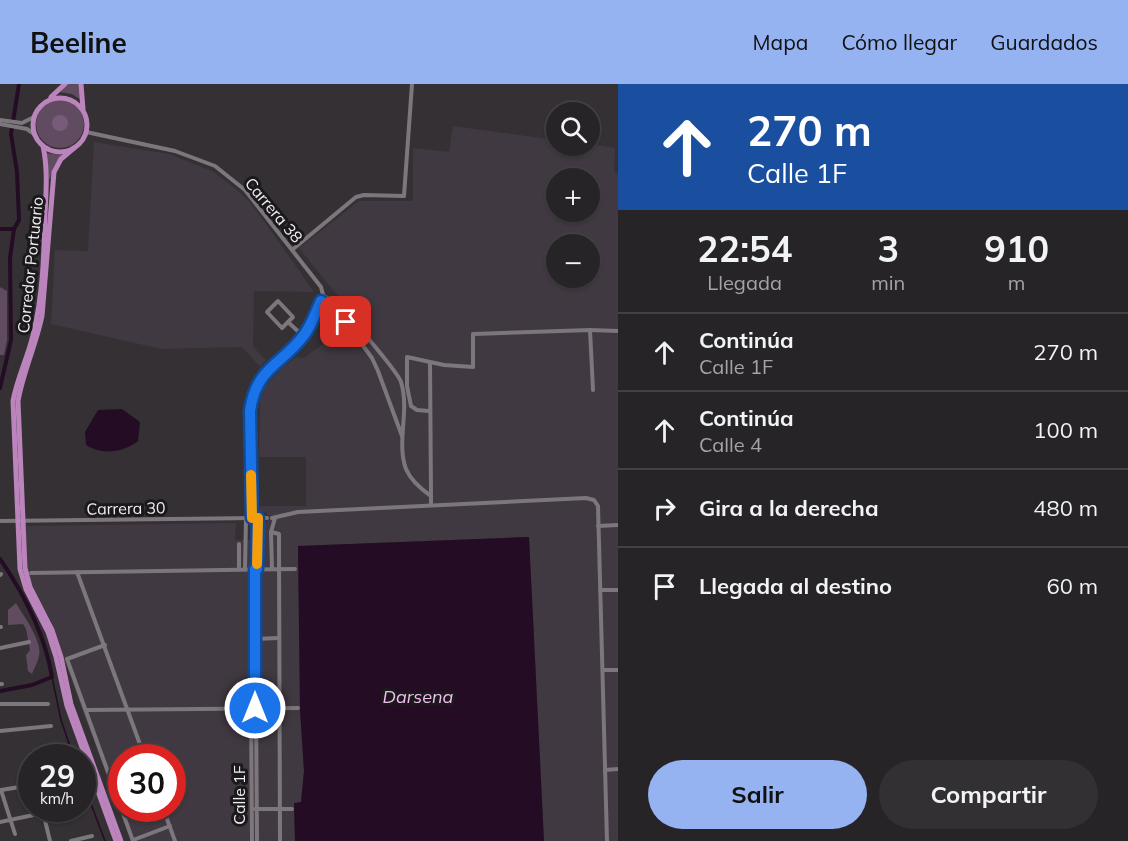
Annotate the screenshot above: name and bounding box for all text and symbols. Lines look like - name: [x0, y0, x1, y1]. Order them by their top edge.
- text: Beeline: [30, 25, 127, 60]
- text: Mapa: [753, 29, 808, 55]
- text: Cómo llegar: [841, 29, 957, 55]
- text: Guardados: [990, 29, 1098, 55]
- map controls: [546, 102, 600, 288]
- button: search: [546, 102, 600, 156]
- text: 270 m: [747, 104, 872, 157]
- icon: ahead: [648, 108, 726, 186]
- text: Calle 1F: [747, 156, 847, 190]
- button: +: [546, 168, 600, 222]
- street label: Carrera 38: [241, 173, 307, 247]
- street label: Corredor Portuario: [13, 196, 47, 334]
- text: 22:54: [697, 226, 792, 271]
- text: 3: [877, 226, 899, 271]
- text: 910: [984, 226, 1049, 271]
- button: −: [546, 234, 600, 288]
- text: Llegada: [707, 270, 782, 295]
- text: min: [871, 270, 905, 295]
- text: m: [1008, 270, 1025, 295]
- pin: [320, 296, 371, 347]
- icon: arrive: [329, 305, 362, 338]
- text: Continúa: [699, 326, 794, 354]
- icon: ahead: [648, 336, 681, 369]
- text: 270 m: [1033, 338, 1098, 366]
- text: Calle 1F: [699, 354, 773, 379]
- text: Continúa: [699, 404, 794, 432]
- icon: ahead: [648, 414, 681, 447]
- text: 100 m: [1033, 416, 1098, 444]
- text: Calle 4: [699, 432, 762, 457]
- icon: right: [648, 492, 681, 525]
- text: Gira a la derecha: [699, 494, 879, 522]
- text: 480 m: [1033, 494, 1098, 522]
- street label: Carrera 30: [86, 497, 166, 519]
- icon: arrive: [648, 570, 681, 603]
- text: Llegada al destino: [699, 572, 892, 600]
- text: 60 m: [1047, 572, 1098, 600]
- position arrow: [223, 676, 287, 740]
- water label: Darsena: [383, 685, 454, 708]
- speed limit sign: 30: [108, 744, 186, 822]
- text: 29: [39, 757, 75, 795]
- button: Salir: [648, 760, 867, 829]
- button: Compartir: [879, 760, 1098, 829]
- street label: Calle 1F: [229, 765, 249, 825]
- text: km/h: [40, 789, 74, 808]

